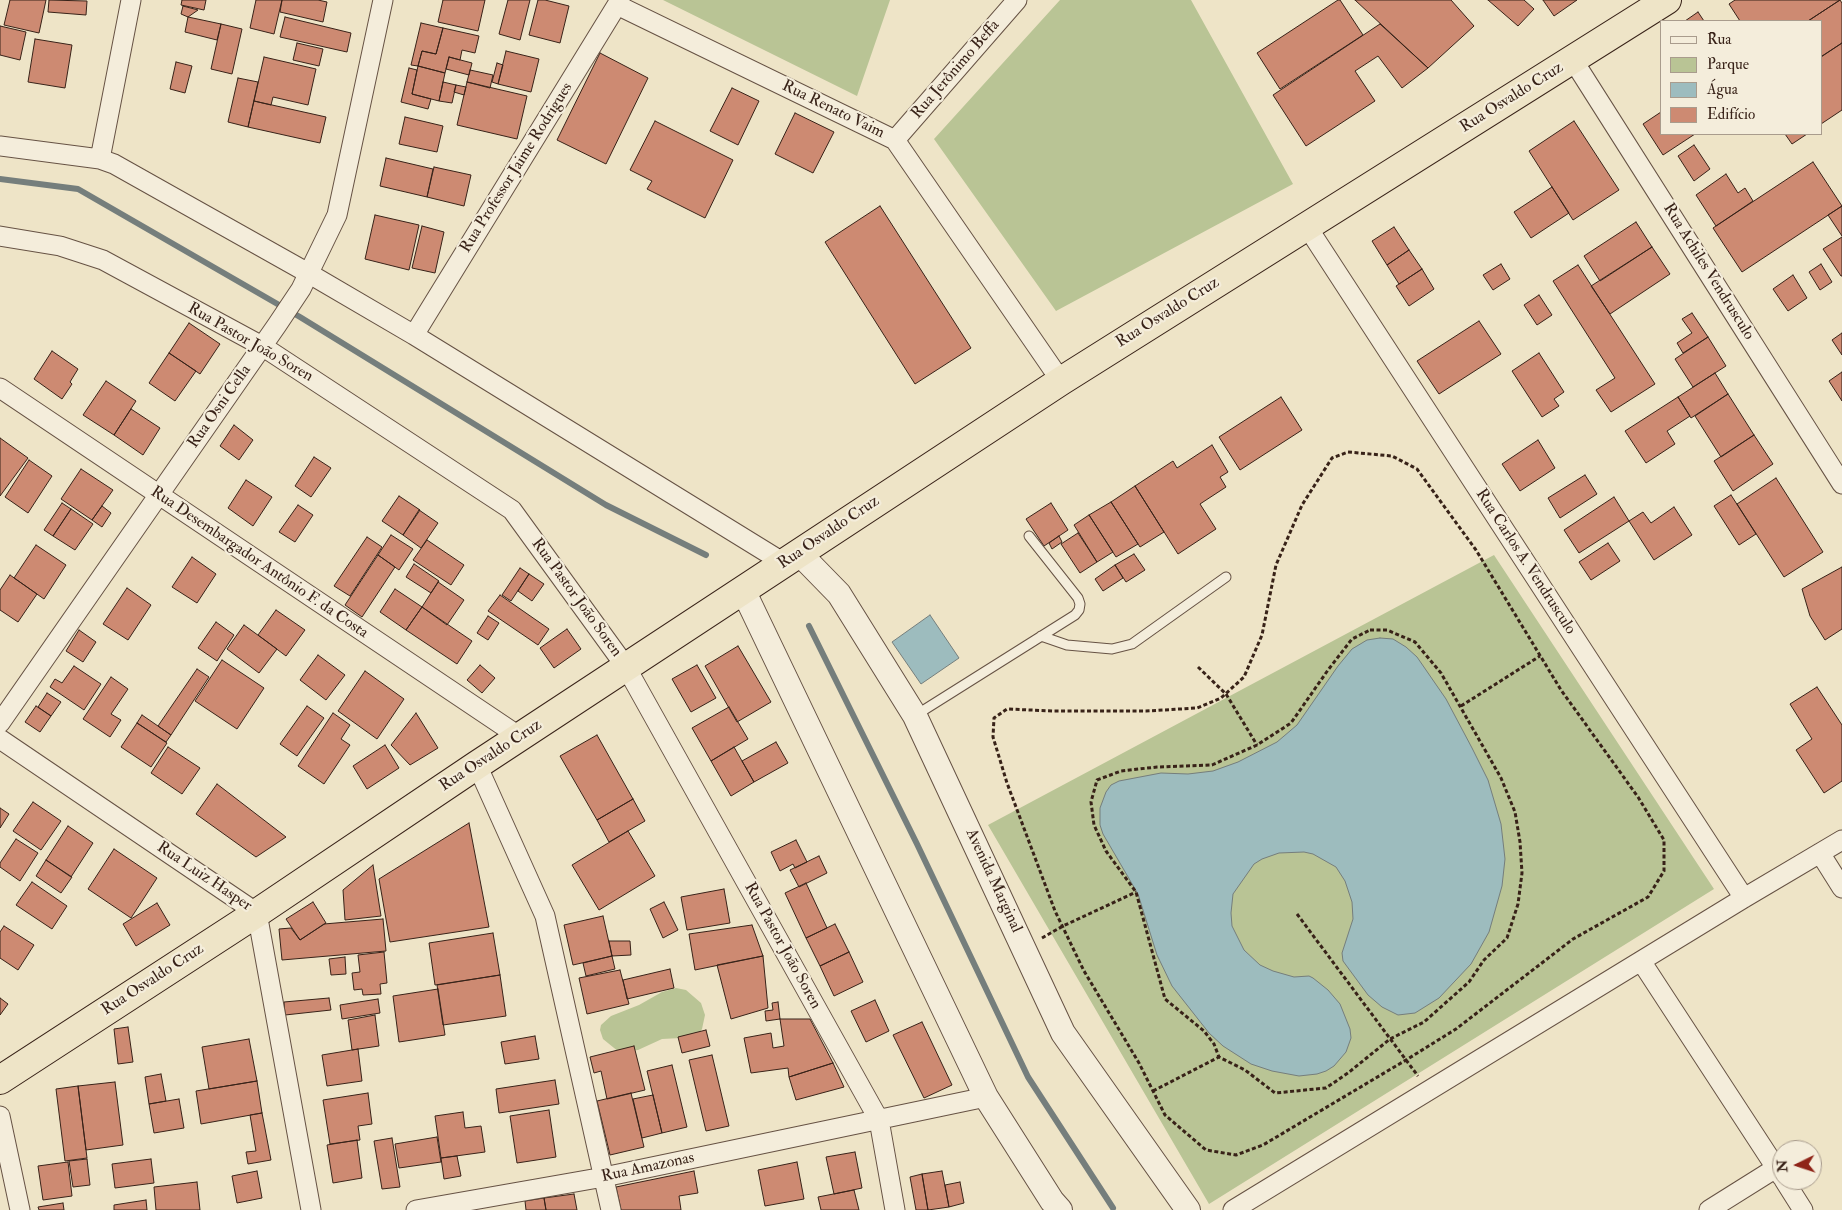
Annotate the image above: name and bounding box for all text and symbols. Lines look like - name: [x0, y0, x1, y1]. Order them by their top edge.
- street label: Rua Jerônimo Beffa: [908, 17, 1004, 123]
- legend: [1660, 20, 1822, 135]
- text: Rua: [1707, 30, 1732, 49]
- text: Parque: [1707, 55, 1749, 74]
- street label: Rua Osvaldo Cruz: [1457, 59, 1567, 137]
- street label: Rua Renato Vaim: [779, 77, 887, 143]
- street label: Rua Professor Jaime Rodrigues: [457, 79, 577, 257]
- text: Água: [1707, 80, 1738, 99]
- text: Edifício: [1707, 105, 1755, 124]
- street label: Rua Achiles Vendrusculo: [1658, 200, 1758, 344]
- street label: Rua Osvaldo Cruz: [1113, 274, 1223, 352]
- street label: Rua Pastor João Soren: [184, 299, 316, 387]
- street label: Rua Osni Cella: [184, 362, 256, 452]
- street label: Rua Desembargador Antônio F. da Costa: [147, 483, 371, 643]
- street label: Rua Carlos A. Vendrusculo: [1471, 486, 1579, 638]
- street label: Rua Osvaldo Cruz: [775, 492, 883, 574]
- street label: Rua Pastor João Soren: [527, 535, 625, 661]
- street label: Rua Osvaldo Cruz: [436, 716, 546, 796]
- street label: Avenida Marginal: [961, 826, 1025, 936]
- street label: Rua Luiz Hasper: [153, 838, 255, 916]
- street label: Rua Pastor João Soren: [739, 879, 825, 1013]
- street label: Rua Osvaldo Cruz: [98, 940, 208, 1020]
- north arrow: [1772, 1140, 1822, 1190]
- street label: Rua Amazonas: [600, 1149, 696, 1187]
- text: N: [1774, 1159, 1791, 1173]

